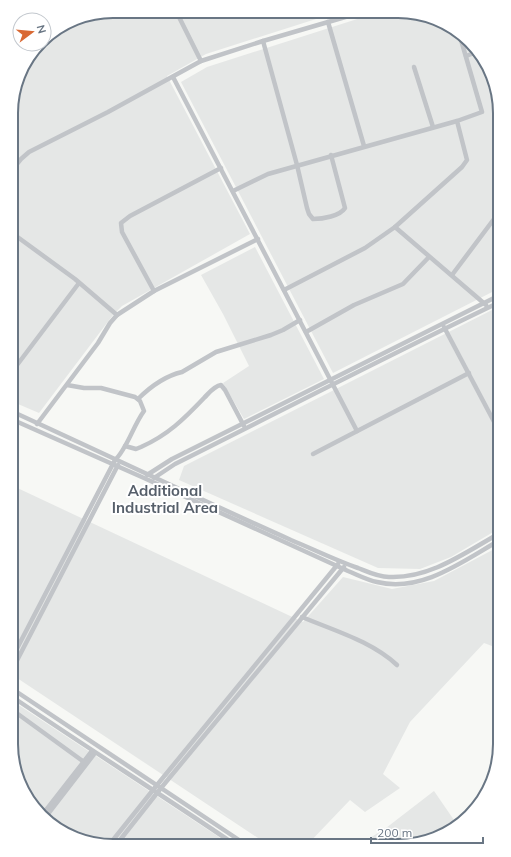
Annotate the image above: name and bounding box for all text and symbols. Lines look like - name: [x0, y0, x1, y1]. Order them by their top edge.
- north arrow: [12, 12, 52, 52]
- text: N: [34, 23, 49, 35]
- district label: Additional Industrial Area: [112, 481, 218, 517]
- scale bar: [371, 819, 483, 845]
- text: 200 m: [377, 825, 412, 840]

